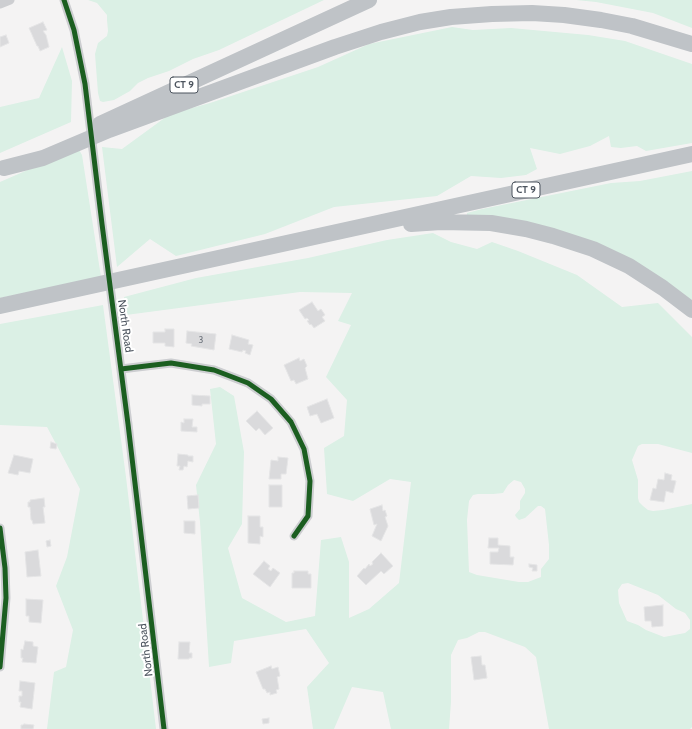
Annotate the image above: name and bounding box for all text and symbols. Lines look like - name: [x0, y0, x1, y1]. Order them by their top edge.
- road number: CT 9: [170, 77, 198, 93]
- road number: CT 9: [512, 182, 540, 198]
- street label: North Road: [115, 299, 135, 353]
- house number: 3: [199, 335, 203, 345]
- street label: North Road: [136, 623, 156, 677]

